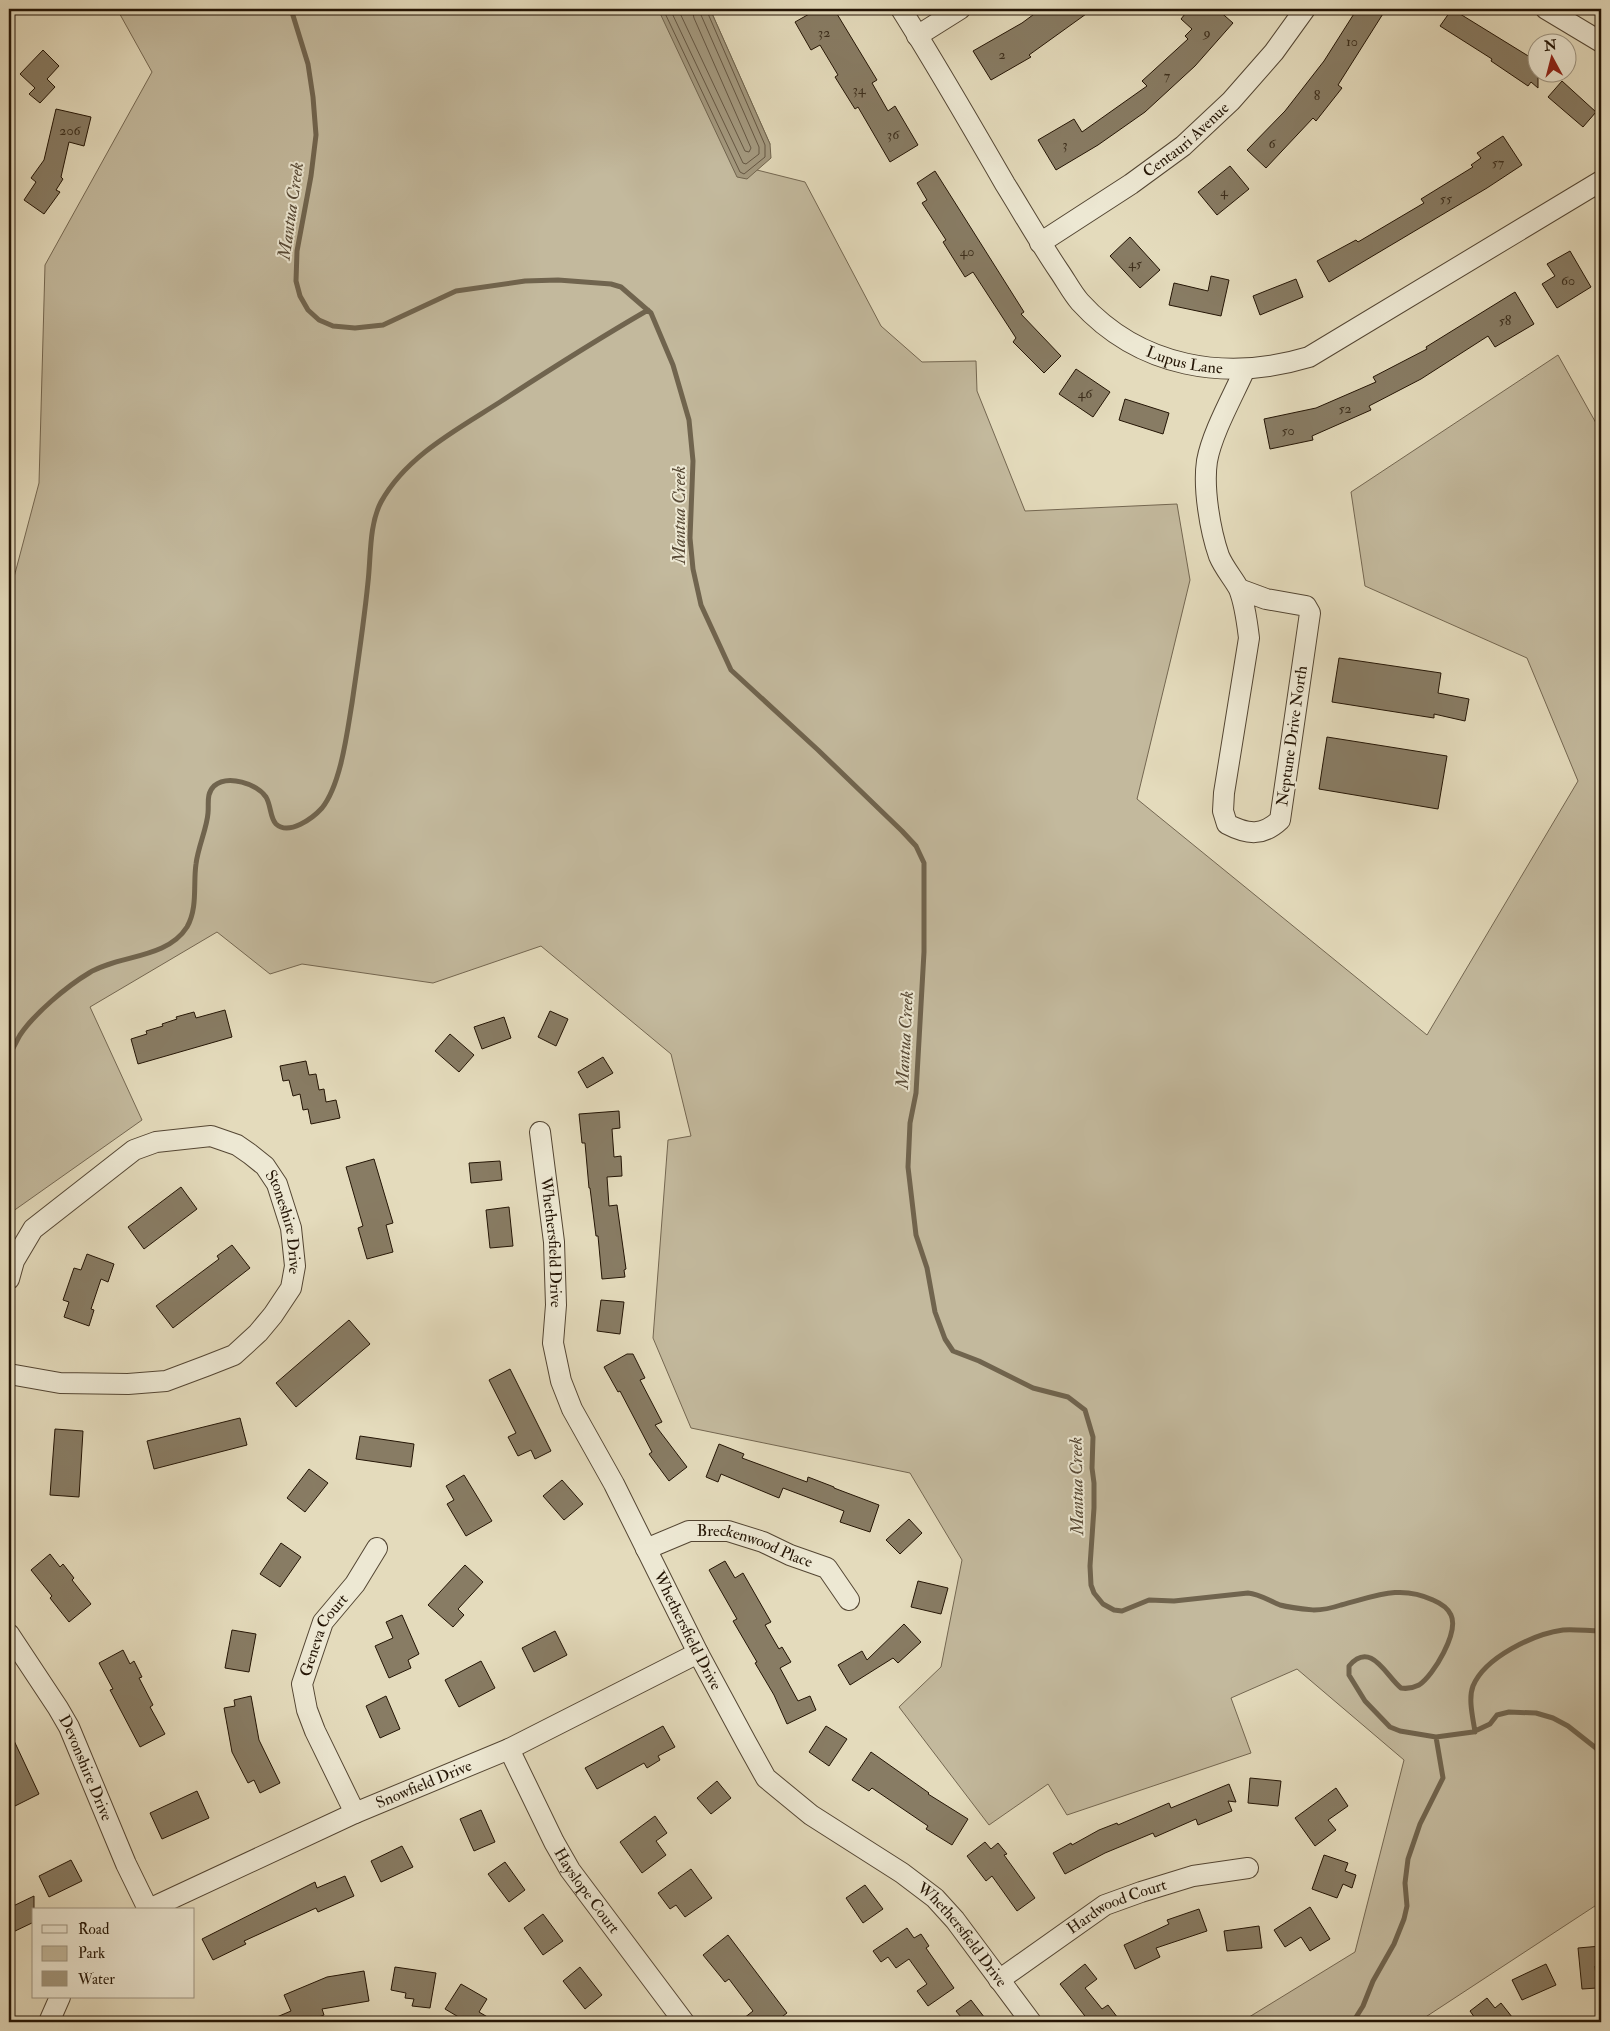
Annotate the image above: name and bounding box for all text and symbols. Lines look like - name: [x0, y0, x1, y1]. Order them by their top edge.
- house number: 32: [818, 24, 830, 41]
- house number: 9: [1202, 24, 1211, 41]
- north arrow: [1528, 32, 1578, 82]
- house number: 10: [1346, 33, 1358, 50]
- text: N: [1542, 36, 1558, 55]
- house number: 2: [998, 46, 1006, 63]
- house number: 7: [1164, 67, 1171, 84]
- house number: 34: [853, 81, 867, 98]
- house number: 8: [1314, 87, 1321, 104]
- street label: Centauri Avenue: [1139, 98, 1233, 182]
- house number: 206: [59, 122, 82, 139]
- house number: 36: [887, 126, 900, 143]
- house number: 6: [1268, 135, 1276, 152]
- house number: 3: [1062, 136, 1068, 153]
- house number: 57: [1492, 154, 1505, 171]
- water label: Mantua Creek: [273, 161, 309, 262]
- house number: 4: [1220, 183, 1229, 200]
- house number: 55: [1440, 190, 1453, 207]
- house number: 40: [960, 243, 974, 260]
- house number: 45: [1128, 255, 1143, 272]
- house number: 60: [1561, 272, 1575, 289]
- house number: 58: [1499, 312, 1512, 329]
- street label: Lupus Lane: [1143, 342, 1224, 378]
- house number: 46: [1078, 385, 1093, 402]
- house number: 52: [1338, 400, 1352, 417]
- house number: 50: [1281, 422, 1295, 439]
- water label: Mantua Creek: [668, 466, 691, 565]
- street label: Neptune Drive North: [1272, 664, 1313, 808]
- water label: Mantua Creek: [891, 990, 919, 1091]
- street label: Stoneshire Drive: [260, 1166, 305, 1276]
- street label: Whethersfield Drive: [536, 1175, 566, 1308]
- water label: Mantua Creek: [1065, 1437, 1089, 1536]
- street label: Breckenwood Place: [697, 1521, 816, 1572]
- street label: Whethersfield Drive: [649, 1567, 726, 1694]
- street label: Geneva Court: [295, 1590, 352, 1679]
- street label: Devonshire Drive: [54, 1711, 117, 1824]
- street label: Snowfield Drive: [373, 1755, 475, 1813]
- street label: Hayslope Court: [549, 1844, 624, 1937]
- street label: Hardwood Court: [1063, 1875, 1169, 1939]
- street label: Whethersfield Drive: [912, 1877, 1012, 1991]
- legend: [32, 1908, 195, 1998]
- text: Road: [78, 1920, 110, 1939]
- text: Park: [78, 1944, 105, 1963]
- text: Water: [77, 1970, 115, 1989]

